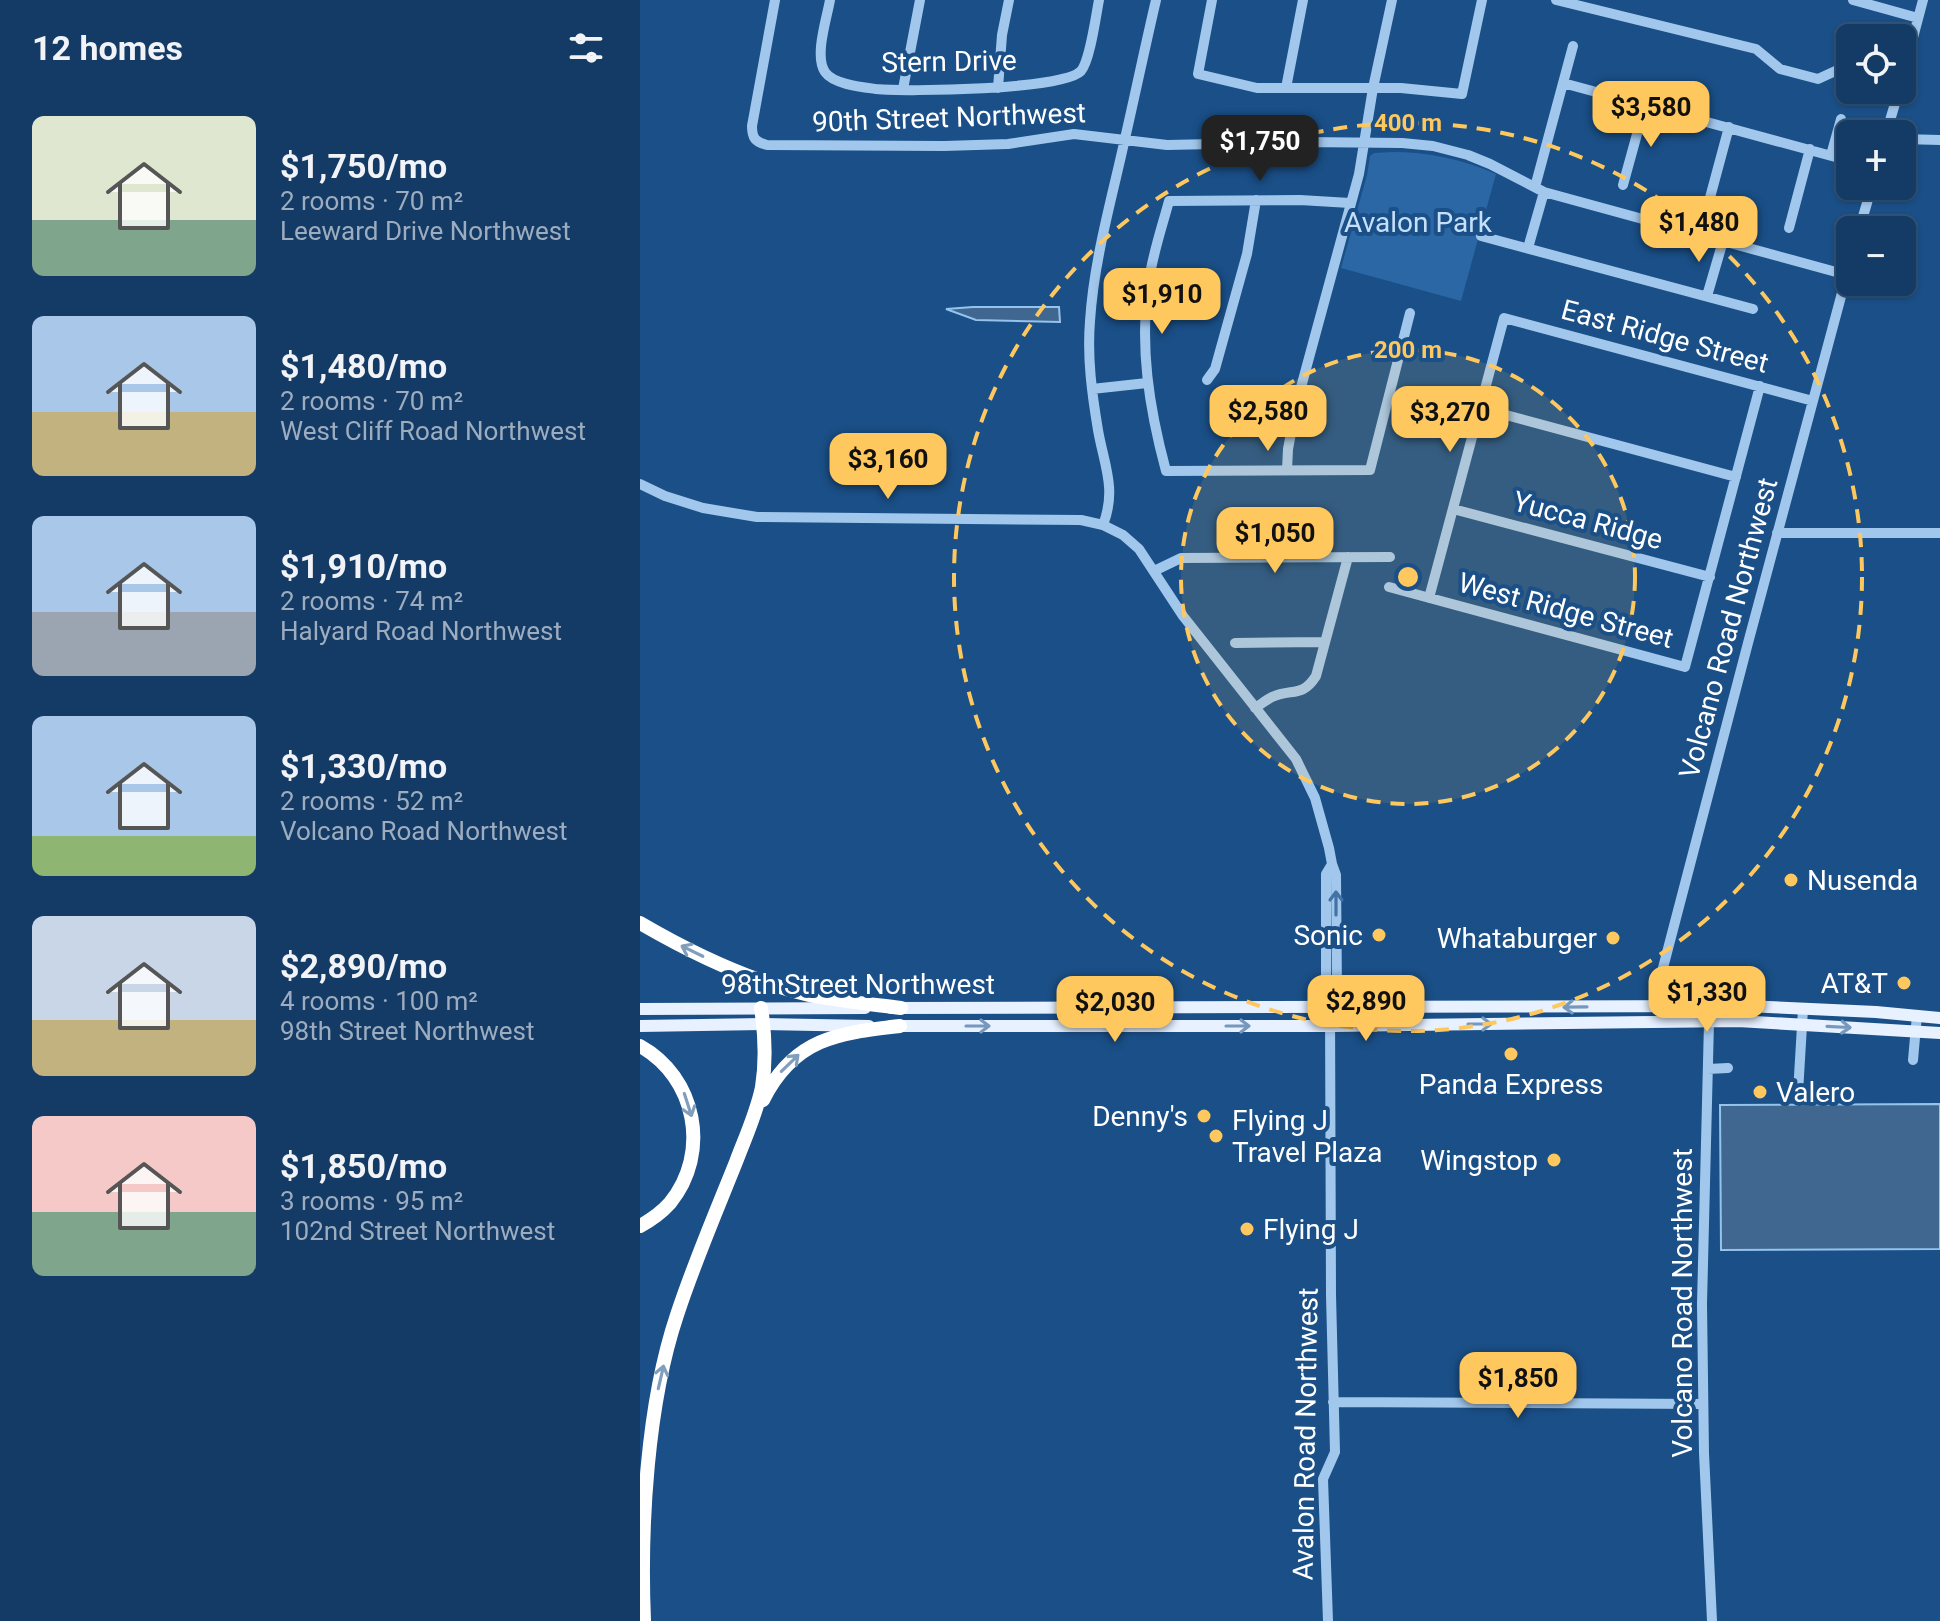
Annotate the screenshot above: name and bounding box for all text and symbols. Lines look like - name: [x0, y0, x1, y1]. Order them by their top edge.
- map controls: [1836, 24, 1916, 296]
- button: locate: [1836, 24, 1916, 104]
- icon: filters: [564, 26, 608, 70]
- text: 12 homes: [32, 28, 183, 68]
- street label: Stern Drive: [881, 44, 1017, 79]
- pin: $3,580: [1586, 81, 1716, 149]
- text: $3,580: [1611, 92, 1691, 122]
- street label: 90th Street Northwest: [812, 96, 1087, 139]
- text: 400 m: [1374, 109, 1442, 137]
- pin: $1,750: [1195, 115, 1325, 183]
- button: +: [1836, 120, 1916, 200]
- text: $1,750: [1220, 126, 1300, 156]
- text: $1,750/mo: [280, 146, 447, 186]
- icon: home: [96, 148, 192, 244]
- text: 2 rooms · 70 m²: [280, 186, 463, 216]
- pin: $1,480: [1634, 196, 1764, 264]
- park label: Avalon Park: [1344, 206, 1493, 239]
- text: $1,480: [1659, 207, 1739, 237]
- text: Leeward Drive Northwest: [280, 216, 571, 246]
- button: −: [1836, 216, 1916, 296]
- pin: $1,910: [1097, 268, 1227, 336]
- text: $1,910: [1122, 279, 1202, 309]
- street label: East Ridge Street: [1558, 293, 1772, 380]
- text: 200 m: [1374, 336, 1442, 364]
- text: $1,480/mo: [280, 346, 447, 386]
- icon: home: [96, 348, 192, 444]
- pin: $2,580: [1203, 385, 1333, 453]
- text: 2 rooms · 70 m²: [280, 386, 463, 416]
- pin: $3,270: [1385, 386, 1515, 454]
- text: $2,580: [1228, 396, 1308, 426]
- text: $3,270: [1410, 397, 1490, 427]
- text: West Cliff Road Northwest: [280, 416, 586, 446]
- pin: $3,160: [823, 433, 953, 501]
- text: $3,160: [848, 444, 928, 474]
- street label: Volcano Road Northwest: [1672, 474, 1784, 782]
- street label: Yucca Ridge: [1509, 485, 1666, 556]
- pin: $1,050: [1210, 507, 1340, 575]
- text: $1,050: [1235, 518, 1315, 548]
- text: $1,910/mo: [280, 546, 447, 586]
- icon: home: [96, 548, 192, 644]
- centre of rings: [1394, 563, 1422, 591]
- street label: West Ridge Street: [1455, 566, 1677, 655]
- text: 2 rooms · 74 m²: [280, 586, 463, 616]
- text: Halyard Road Northwest: [280, 616, 562, 646]
- text: $1,330/mo: [280, 746, 447, 786]
- icon: home: [96, 748, 192, 844]
- text: 2 rooms · 52 m²: [280, 786, 463, 816]
- text: Volcano Road Northwest: [280, 816, 568, 846]
- place label: Nusenda: [1807, 864, 1918, 897]
- marker: Nusenda: [1782, 871, 1800, 889]
- one-way arrow: [1328, 890, 1344, 917]
- place label: Sonic: [1293, 919, 1363, 952]
- place label: Whataburger: [1437, 922, 1597, 955]
- marker: Sonic: [1370, 926, 1388, 944]
- marker: Whataburger: [1604, 929, 1622, 947]
- one-way arrow: [680, 943, 704, 958]
- text: $2,890/mo: [280, 946, 447, 986]
- icon: home: [96, 948, 192, 1044]
- pin: $1,330: [1642, 966, 1772, 1034]
- place label: AT&T: [1821, 967, 1888, 1000]
- street label: 98th Street Northwest: [721, 968, 995, 1001]
- marker: AT&T: [1895, 974, 1913, 992]
- pin: $2,890: [1301, 975, 1431, 1043]
- pin: $2,030: [1050, 976, 1180, 1044]
- text: $1,330: [1667, 977, 1747, 1007]
- text: 4 rooms · 100 m²: [280, 986, 478, 1016]
- text: $2,890: [1326, 986, 1406, 1016]
- text: $2,030: [1075, 987, 1155, 1017]
- one-way arrow: [1562, 999, 1589, 1015]
- text: 98th Street Northwest: [280, 1016, 534, 1046]
- one-way arrow: [1466, 1016, 1493, 1031]
- one-way arrow: [964, 1018, 991, 1034]
- one-way arrow: [1224, 1018, 1251, 1034]
- one-way arrow: [1825, 1020, 1852, 1035]
- marker: Panda Express: [1502, 1045, 1520, 1063]
- one-way arrow: [780, 1054, 800, 1073]
- place label: Panda Express: [1419, 1068, 1603, 1101]
- place label: Valero: [1776, 1076, 1855, 1109]
- marker: Valero: [1751, 1083, 1769, 1101]
- one-way arrow: [681, 1091, 696, 1117]
- place label: Denny's: [1092, 1100, 1188, 1133]
- place label: Flying J Travel Plaza: [1232, 1104, 1382, 1169]
- marker: Denny's: [1195, 1107, 1213, 1125]
- marker: Flying J Travel Plaza: [1207, 1127, 1225, 1145]
- place label: Wingstop: [1420, 1144, 1538, 1177]
- text: $1,850/mo: [280, 1146, 447, 1186]
- icon: home: [96, 1148, 192, 1244]
- street label: Volcano Road Northwest: [1666, 1148, 1699, 1458]
- marker: Wingstop: [1545, 1151, 1563, 1169]
- text: 3 rooms · 95 m²: [280, 1186, 463, 1216]
- place label: Flying J: [1263, 1213, 1359, 1246]
- text: 102nd Street Northwest: [280, 1216, 555, 1246]
- marker: Flying J: [1238, 1220, 1256, 1238]
- street label: Avalon Road Northwest: [1286, 1287, 1325, 1581]
- pin: $1,850: [1453, 1352, 1583, 1420]
- text: $1,850: [1478, 1363, 1558, 1393]
- one-way arrow: [654, 1364, 669, 1390]

